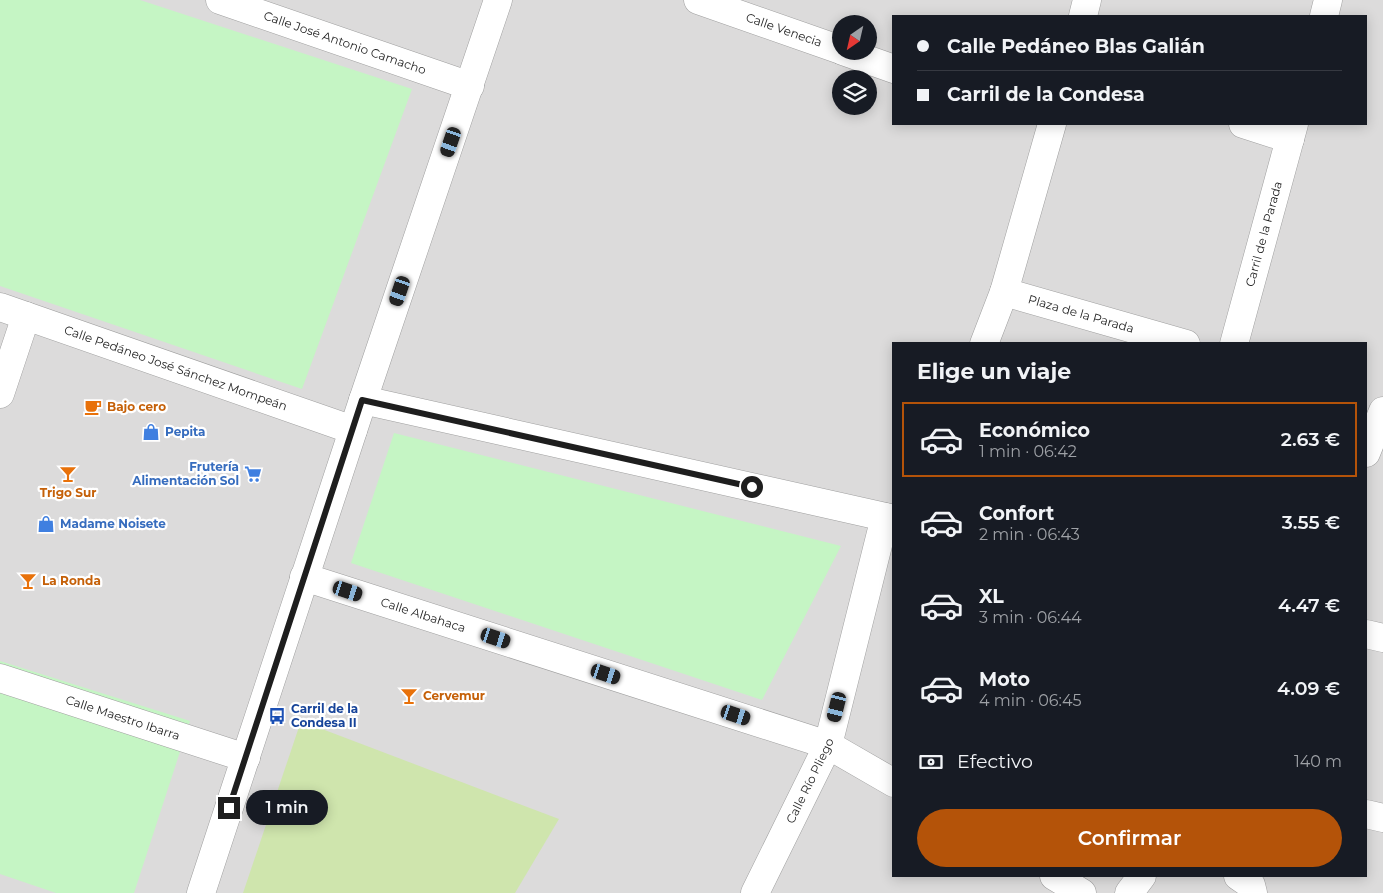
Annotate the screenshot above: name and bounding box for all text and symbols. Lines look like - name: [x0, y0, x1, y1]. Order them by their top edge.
- street label: Calle José Antonio Camacho: [262, 8, 428, 77]
- street label: Calle Venecia: [744, 9, 824, 50]
- north arrow: [832, 15, 878, 60]
- map controls: [832, 15, 877, 115]
- text: Calle Pedáneo Blas Galián: [947, 35, 1205, 58]
- button: layers: [832, 70, 877, 115]
- text: Carril de la Condesa: [947, 83, 1145, 106]
- car: [439, 125, 462, 159]
- street label: Carril de la Parada: [1242, 179, 1285, 288]
- car: [388, 274, 411, 308]
- street label: Plaza de la Parada: [1026, 291, 1136, 336]
- street label: Calle Pedáneo José Sánchez Mompeán: [62, 322, 289, 414]
- text: Elige un viaje: [917, 358, 1071, 385]
- cafe icon: Bajo cero: [83, 397, 103, 417]
- place label: Bajo cero: [107, 399, 166, 414]
- icon: car: [919, 417, 964, 462]
- text: Económico: [979, 419, 1090, 442]
- shop icon: Pepita: [141, 422, 161, 442]
- place label: Pepita: [165, 424, 206, 439]
- text: 2.63 €: [1281, 428, 1340, 451]
- text: 1 min · 06:42: [979, 442, 1077, 461]
- place label: Frutería Alimentación Sol: [131, 459, 239, 488]
- bar icon: Trigo Sur: [58, 464, 78, 484]
- supermarket icon: Frutería Alimentación Sol: [243, 464, 263, 484]
- route start: [741, 476, 763, 498]
- place label: Trigo Sur: [40, 485, 96, 500]
- icon: car: [919, 500, 964, 545]
- text: Confort: [979, 502, 1054, 525]
- text: 3.55 €: [1282, 511, 1340, 534]
- shop icon: Madame Noisete: [36, 514, 56, 534]
- place label: Madame Noisete: [60, 516, 166, 531]
- text: 2 min · 06:43: [979, 525, 1080, 544]
- bar icon: La Ronda: [18, 571, 38, 591]
- place label: La Ronda: [42, 573, 101, 588]
- car: [331, 579, 364, 603]
- icon: car: [919, 583, 964, 628]
- text: XL: [979, 585, 1004, 608]
- street label: Calle Albahaca: [379, 594, 468, 635]
- text: 4.47 €: [1278, 594, 1340, 617]
- text: 3 min · 06:44: [979, 608, 1082, 627]
- car: [479, 626, 512, 650]
- car: [589, 662, 622, 686]
- icon: car: [919, 666, 964, 711]
- text: Moto: [979, 668, 1030, 691]
- text: 4.09 €: [1277, 677, 1340, 700]
- bar icon: Cervemur: [399, 686, 419, 706]
- place label: Cervemur: [423, 688, 485, 703]
- car: [826, 691, 847, 723]
- text: 4 min · 06:45: [979, 691, 1082, 710]
- street label: Calle Maestro Ibarra: [64, 692, 182, 743]
- place label: Carril de la Condesa II: [291, 701, 358, 730]
- car: [719, 703, 752, 727]
- bus stop icon: Carril de la Condesa II: [267, 706, 287, 726]
- street label: Calle Río Pliego: [783, 737, 836, 826]
- icon: cash: [917, 748, 945, 776]
- text: Efectivo: [957, 750, 1033, 773]
- text: 140 m: [1294, 752, 1342, 771]
- callout: 1 min: [246, 790, 329, 826]
- route end: [218, 797, 240, 819]
- text: 1 min: [266, 798, 308, 817]
- button: Confirmar: [917, 809, 1342, 867]

